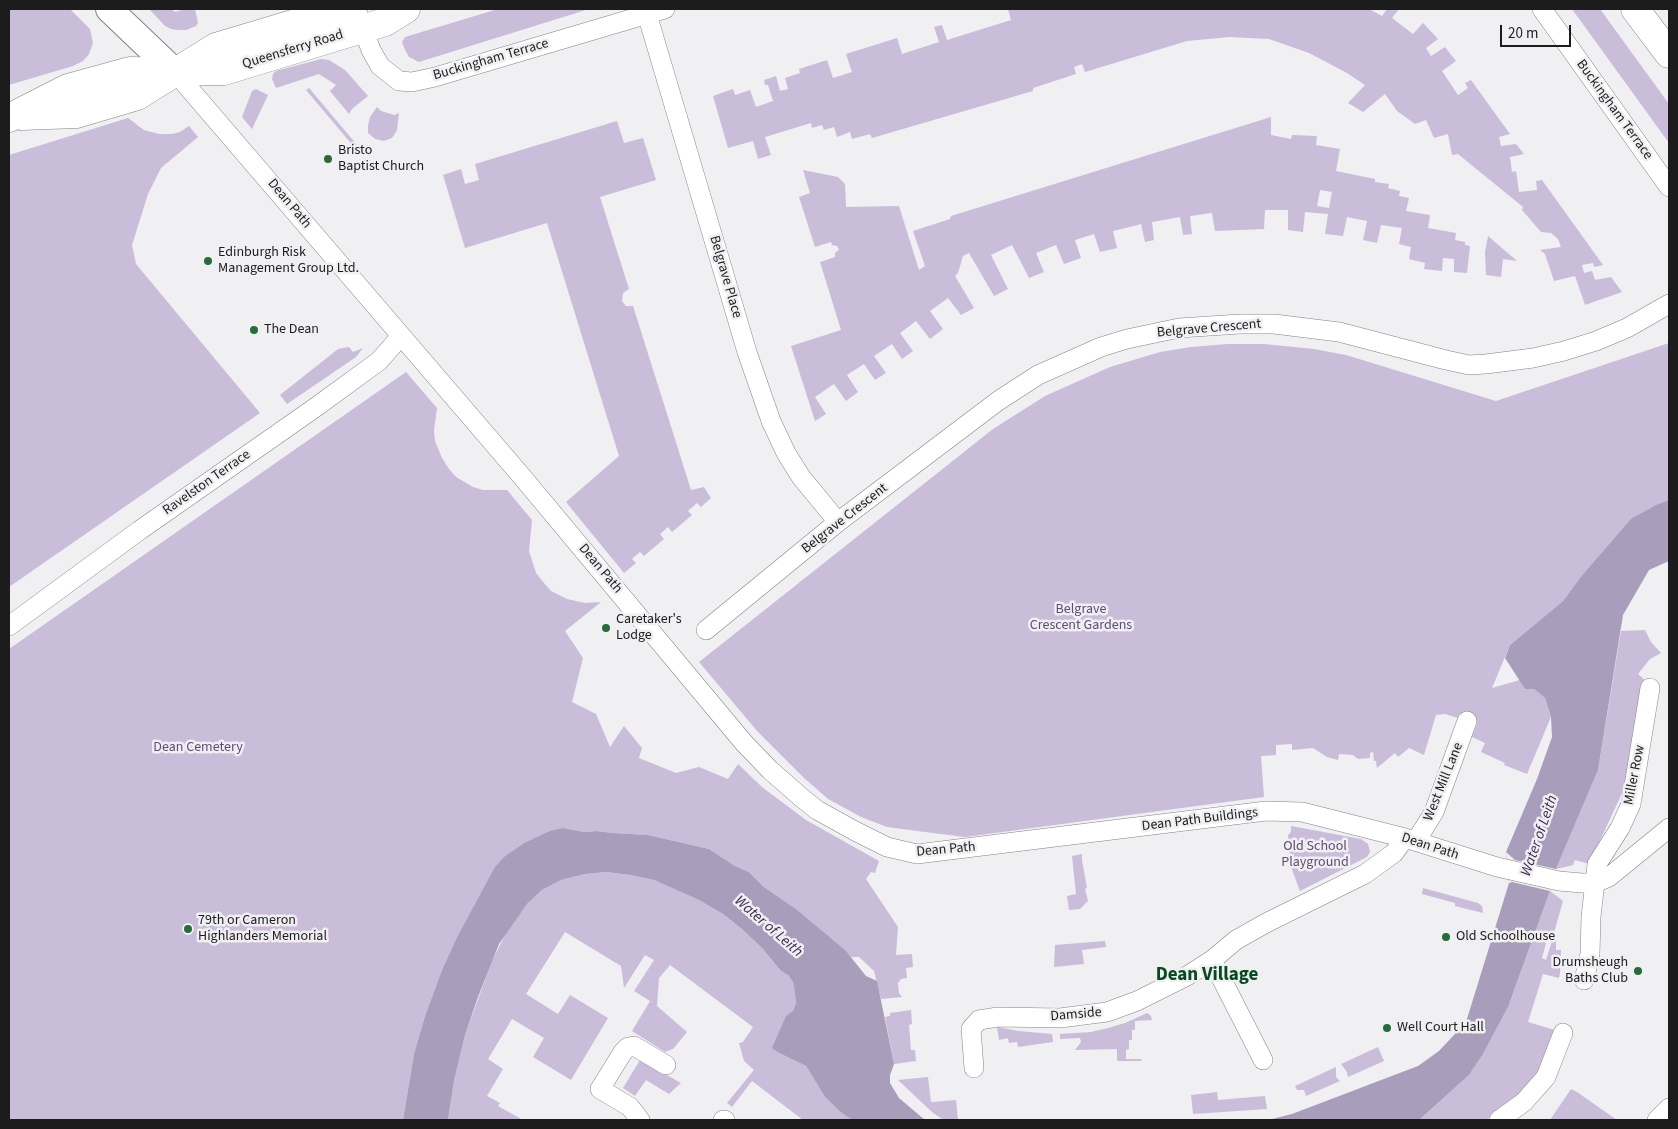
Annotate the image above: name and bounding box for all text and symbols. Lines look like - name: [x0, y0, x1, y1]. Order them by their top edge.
- scale bar: [1503, 15, 1574, 47]
- text: 20 m: [1508, 23, 1538, 44]
- street label: Queensferry Road: [240, 27, 346, 73]
- street label: Buckingham Terrace: [431, 35, 551, 85]
- street label: Buckingham Terrace: [1572, 57, 1656, 163]
- place label: Bristo Baptist Church: [338, 143, 424, 176]
- marker: Bristo Baptist Church: [322, 153, 334, 165]
- street label: Dean Path: [263, 176, 315, 232]
- street label: Belgrave Place: [705, 234, 745, 320]
- place label: Edinburgh Risk Management Group Ltd.: [218, 245, 359, 278]
- marker: Edinburgh Risk Management Group Ltd.: [202, 255, 214, 267]
- street label: Belgrave Crescent: [1156, 316, 1262, 342]
- place label: The Dean: [264, 322, 319, 338]
- marker: The Dean: [248, 324, 260, 336]
- street label: Ravelston Terrace: [160, 447, 254, 519]
- street label: Belgrave Crescent: [799, 480, 891, 558]
- street label: Dean Path: [574, 541, 626, 597]
- park label: Belgrave Crescent Gardens: [1030, 602, 1132, 634]
- place label: Caretaker's Lodge: [616, 612, 682, 644]
- marker: Caretaker's Lodge: [600, 622, 612, 634]
- park label: Dean Cemetery: [153, 740, 243, 756]
- street label: West Mill Lane: [1421, 740, 1467, 824]
- street label: Miller Row: [1621, 744, 1649, 806]
- water label: Water of Leith: [1518, 793, 1562, 879]
- street label: Dean Path Buildings: [1141, 805, 1259, 835]
- street label: Dean Path: [1399, 830, 1461, 864]
- street label: Dean Path: [916, 839, 976, 861]
- park label: Old School Playground: [1281, 839, 1349, 872]
- water label: Water of Leith: [730, 893, 806, 961]
- place label: 79th or Cameron Highlanders Memorial: [198, 913, 327, 946]
- marker: 79th or Cameron Highlanders Memorial: [182, 923, 194, 935]
- place label: Old Schoolhouse: [1456, 929, 1555, 945]
- marker: Old Schoolhouse: [1440, 931, 1452, 943]
- place label: Drumsheugh Baths Club: [1553, 955, 1628, 988]
- district label: Dean Village: [1156, 965, 1258, 987]
- marker: Drumsheugh Baths Club: [1632, 965, 1644, 977]
- street label: Damside: [1050, 1004, 1102, 1026]
- place label: Well Court Hall: [1397, 1020, 1484, 1036]
- marker: Well Court Hall: [1381, 1022, 1393, 1034]

